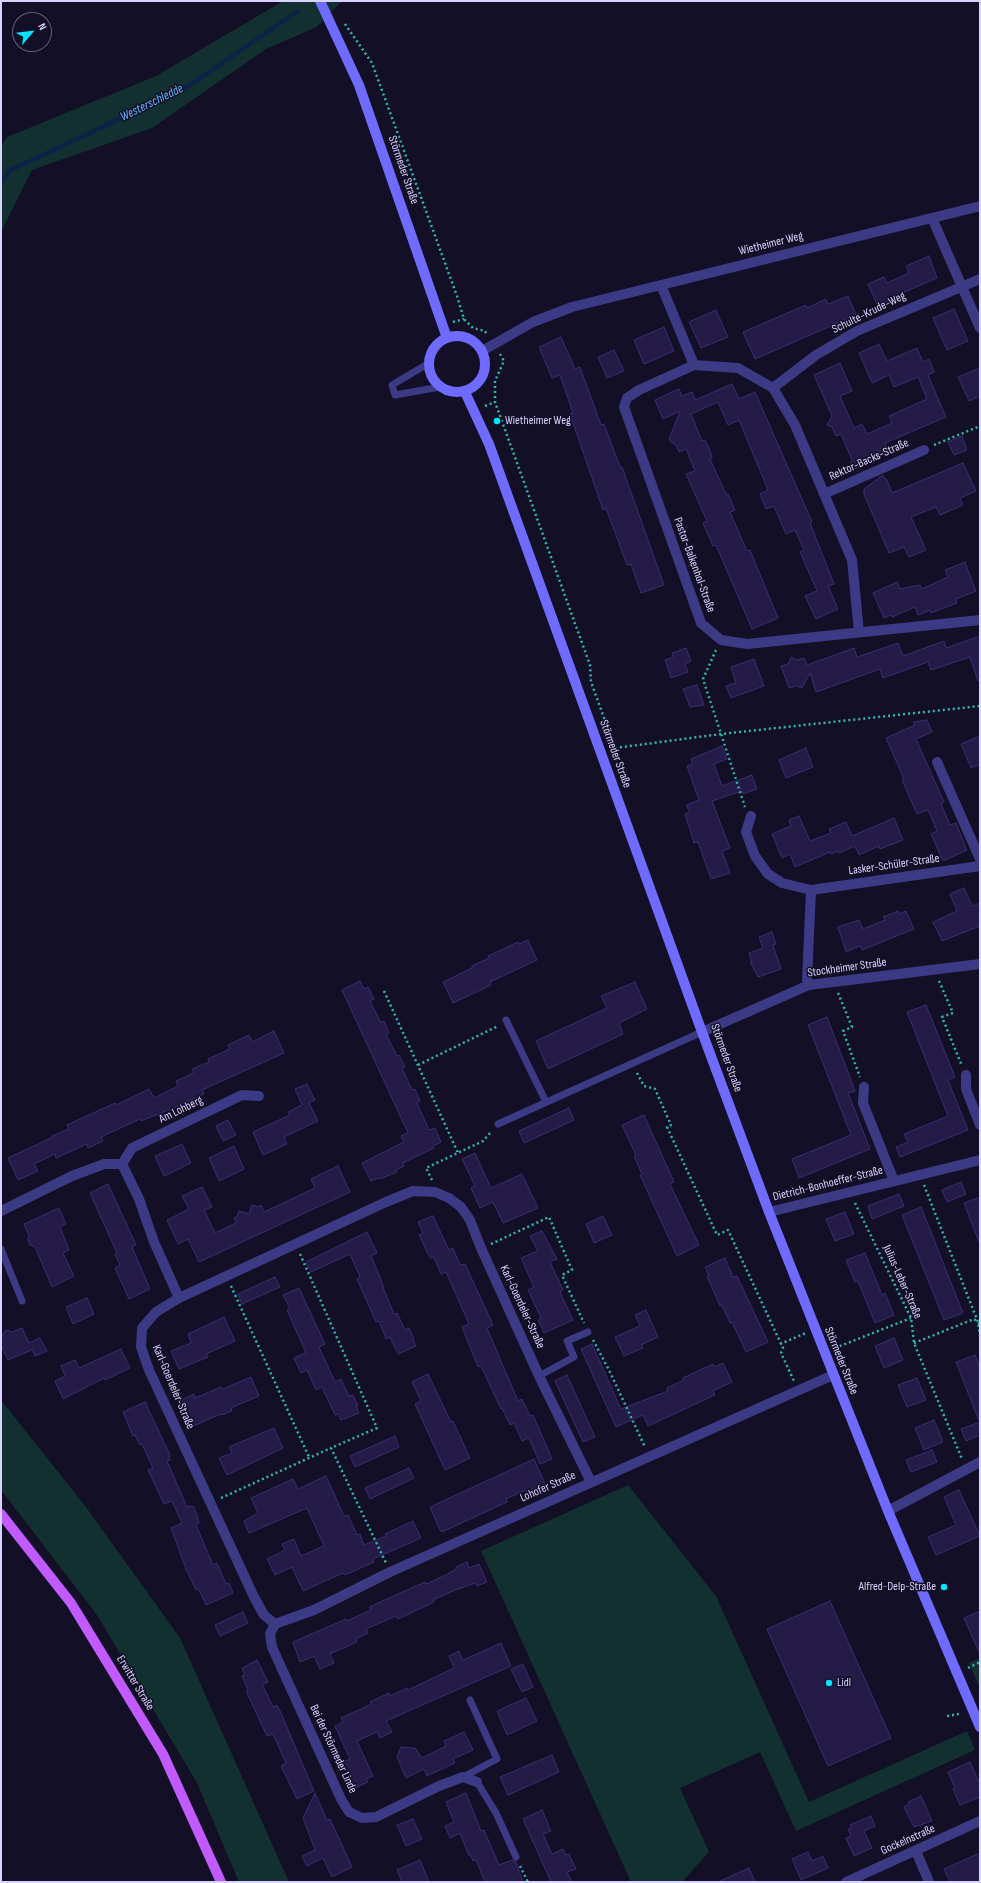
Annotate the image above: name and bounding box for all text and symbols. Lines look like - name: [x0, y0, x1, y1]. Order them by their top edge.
- north arrow: [12, 12, 52, 52]
- text: N: [35, 21, 49, 32]
- water label: Westerschledde: [118, 81, 186, 125]
- street label: Störmeder Straße: [385, 134, 421, 206]
- street label: Wietheimer Weg: [737, 229, 805, 259]
- street label: Schulte-Krude-Weg: [830, 289, 908, 337]
- place label: Wietheimer Weg: [505, 414, 571, 428]
- marker: Wietheimer Weg: [492, 416, 502, 426]
- street label: Rektor-Backs-Straße: [827, 436, 911, 484]
- street label: Pastor-Balkenhol-Straße: [670, 516, 718, 614]
- street label: Störmeder Straße: [596, 718, 634, 790]
- street label: Lasker-Schüler-Straße: [848, 851, 940, 879]
- street label: Stockheimer Straße: [807, 955, 887, 981]
- street label: Störmeder Straße: [707, 1022, 745, 1094]
- street label: Am Lohberg: [157, 1093, 205, 1127]
- street label: Dietrich-Bonhoeffer-Straße: [772, 1163, 884, 1205]
- street label: Julius-Leber-Straße: [879, 1243, 925, 1321]
- street label: Karl-Goerdeler-Straße: [496, 1263, 548, 1351]
- street label: Störmeder Straße: [821, 1325, 861, 1397]
- street label: Karl-Goerdeler-Straße: [149, 1343, 197, 1431]
- street label: Lohofer Straße: [518, 1468, 578, 1506]
- place label: Alfred-Delp-Straße: [859, 1580, 936, 1594]
- marker: Alfred-Delp-Straße: [939, 1582, 949, 1592]
- street label: Erwitter Straße: [113, 1653, 157, 1713]
- place label: Lidl: [837, 1676, 851, 1690]
- marker: Lidl: [824, 1678, 834, 1688]
- street label: Bei der Störmeder Linde: [306, 1702, 360, 1796]
- street label: Gockelnstraße: [879, 1822, 937, 1858]

